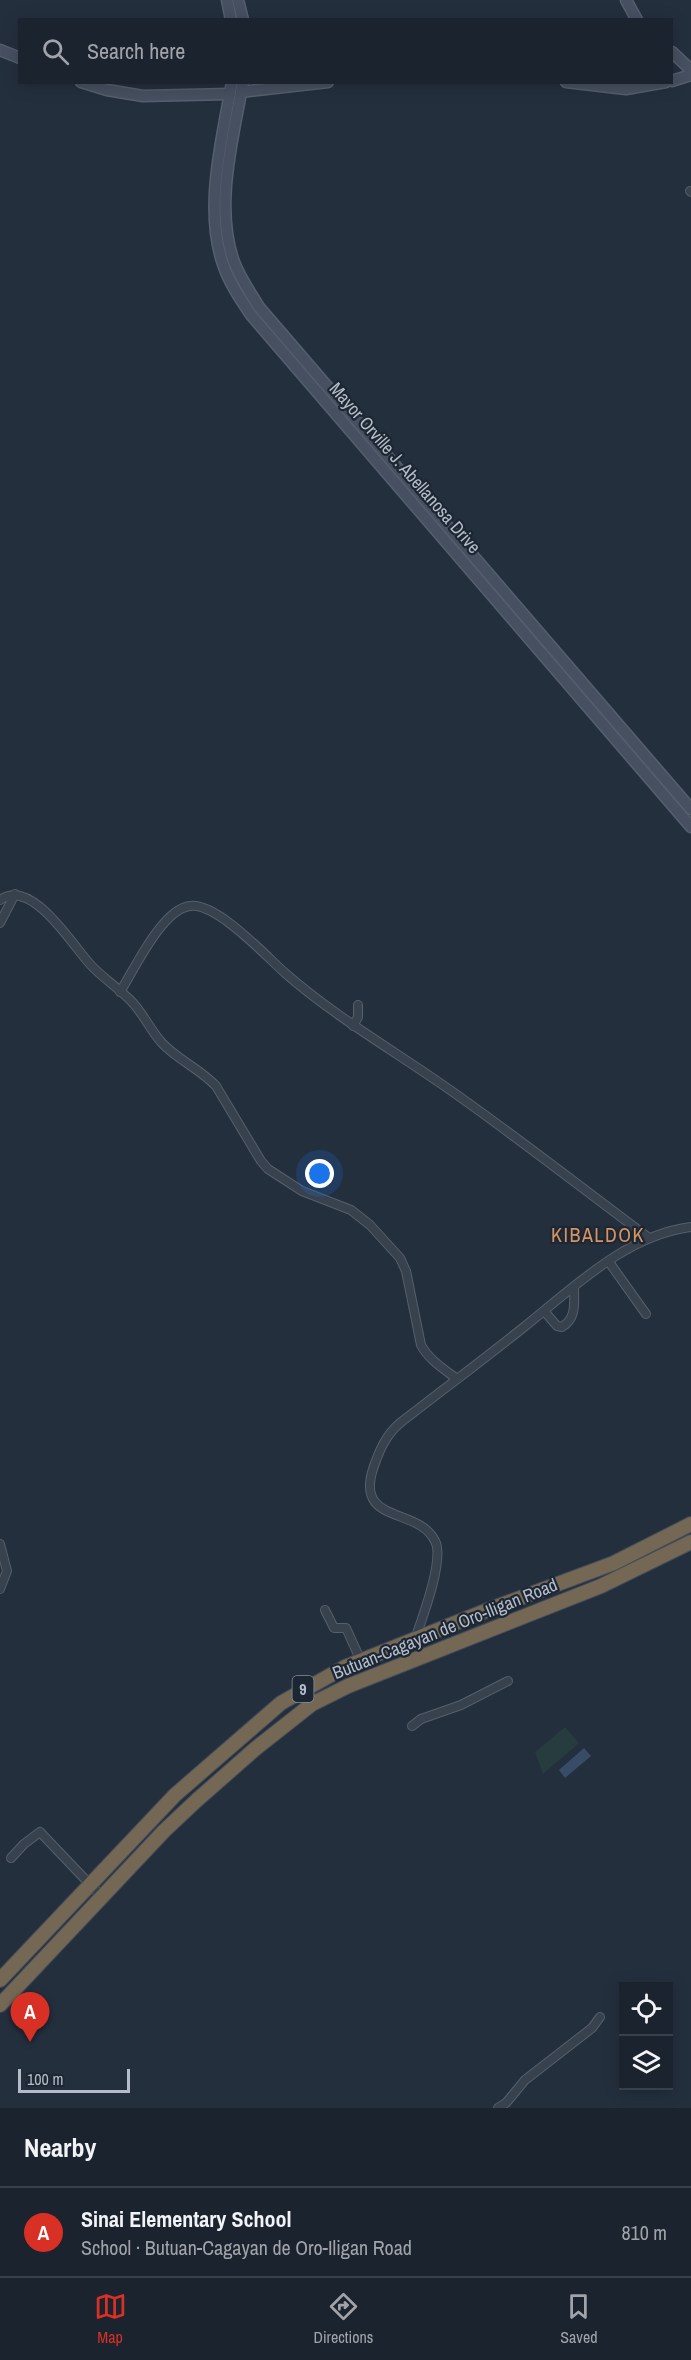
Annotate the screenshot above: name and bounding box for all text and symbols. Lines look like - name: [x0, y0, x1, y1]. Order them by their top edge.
- search box: [18, 18, 673, 84]
- icon: search: [39, 35, 72, 68]
- text: Search here: [87, 36, 185, 66]
- street label: Mayor Orville J. Abellanosa Drive: [324, 377, 487, 559]
- your location: [305, 1159, 334, 1188]
- district label: KIBALDOK: [551, 1221, 645, 1248]
- street label: Butuan-Cagayan de Oro-Iligan Road: [329, 1572, 561, 1685]
- road number: 9: [292, 1676, 314, 1702]
- map controls: [619, 1982, 673, 2090]
- button: locate: [619, 1982, 673, 2036]
- pin: A: [10, 1992, 50, 2042]
- button: layers: [619, 2036, 673, 2090]
- scale bar: [18, 2066, 130, 2094]
- text: 100 m: [27, 2068, 63, 2090]
- text: Nearby: [24, 2130, 96, 2165]
- text: Sinai Elementary School: [81, 2204, 292, 2234]
- text: A: [38, 2219, 49, 2246]
- text: 810 m: [621, 2219, 667, 2246]
- text: School · Butuan-Cagayan de Oro-Iligan Road: [81, 2234, 412, 2261]
- tab: Map: [94, 2290, 127, 2348]
- tab: Directions: [314, 2290, 373, 2348]
- tab: Saved: [560, 2290, 598, 2348]

